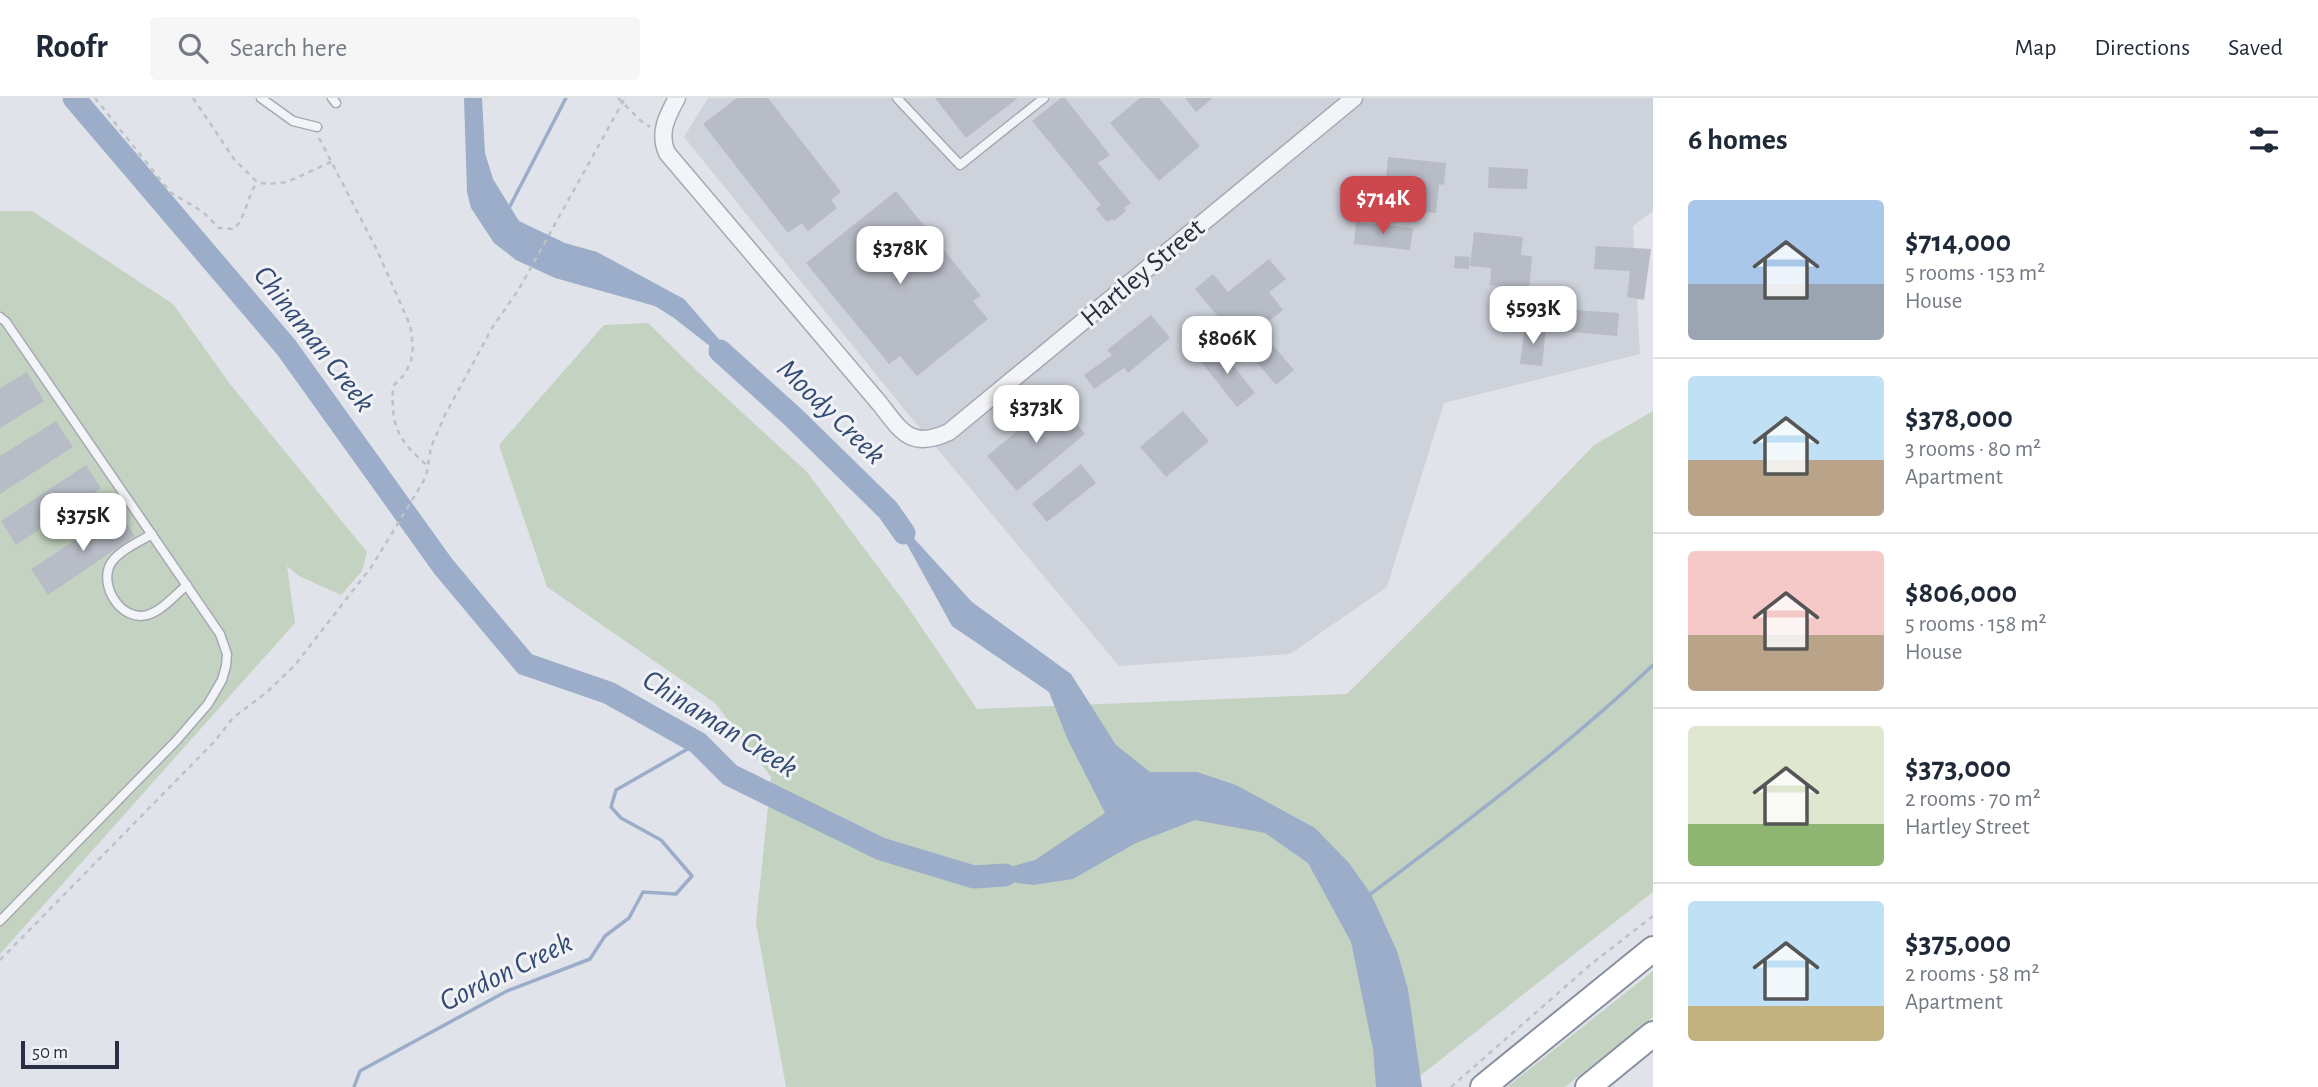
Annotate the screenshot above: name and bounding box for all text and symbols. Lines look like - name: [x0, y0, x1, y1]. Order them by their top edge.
- search box: [150, 17, 640, 80]
- icon: search: [174, 29, 212, 67]
- text: Roofr: [35, 31, 108, 64]
- text: Search here: [230, 35, 347, 61]
- text: Map: [2014, 36, 2056, 60]
- text: Directions: [2094, 36, 2190, 60]
- text: Saved: [2228, 36, 2283, 60]
- icon: filters: [2245, 121, 2283, 159]
- text: 6 homes: [1688, 125, 1788, 155]
- pin: $714K: [1334, 176, 1432, 236]
- text: $714K: [1356, 187, 1410, 210]
- street label: Hartley Street: [1076, 214, 1210, 332]
- pin: $378K: [851, 226, 949, 286]
- text: $714,000: [1905, 227, 2011, 257]
- icon: home: [1744, 228, 1828, 312]
- text: $378K: [873, 237, 927, 260]
- water label: Chinaman Creek: [248, 260, 380, 418]
- text: 5 rooms · 153 m²: [1905, 262, 2045, 285]
- pin: $593K: [1484, 286, 1582, 346]
- text: House: [1905, 290, 1962, 313]
- text: $593K: [1506, 297, 1560, 320]
- pin: $806K: [1178, 316, 1276, 376]
- text: $806K: [1198, 327, 1256, 350]
- water label: Moody Creek: [771, 354, 891, 471]
- pin: $373K: [987, 386, 1085, 445]
- text: $373K: [1009, 396, 1063, 419]
- text: $378,000: [1905, 403, 2013, 433]
- icon: home: [1744, 404, 1828, 488]
- text: 3 rooms · 80 m²: [1905, 438, 2041, 461]
- text: Apartment: [1905, 466, 2003, 489]
- pin: $375K: [34, 494, 132, 553]
- text: $375K: [56, 504, 110, 527]
- text: $806,000: [1905, 578, 2017, 608]
- icon: home: [1744, 579, 1828, 663]
- text: 5 rooms · 158 m²: [1905, 613, 2047, 636]
- text: House: [1905, 641, 1962, 664]
- water label: Chinaman Creek: [637, 665, 803, 784]
- text: $373,000: [1905, 753, 2011, 783]
- icon: home: [1744, 754, 1828, 838]
- text: 2 rooms · 70 m²: [1905, 788, 2041, 811]
- text: Hartley Street: [1905, 816, 2029, 839]
- water label: Gordon Creek: [435, 927, 577, 1017]
- text: $375,000: [1905, 928, 2011, 958]
- icon: home: [1744, 929, 1828, 1013]
- text: 2 rooms · 58 m²: [1905, 963, 2040, 986]
- text: Apartment: [1905, 991, 2003, 1014]
- scale bar: [21, 1038, 119, 1070]
- text: 50 m: [32, 1043, 68, 1062]

